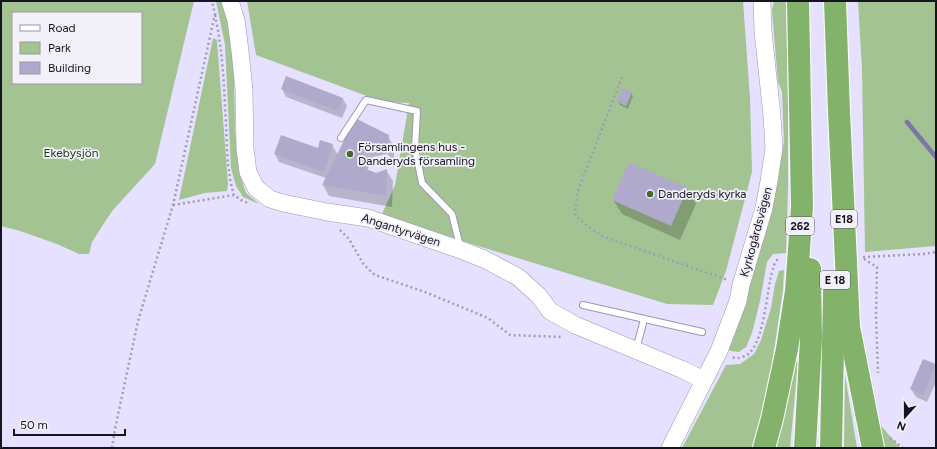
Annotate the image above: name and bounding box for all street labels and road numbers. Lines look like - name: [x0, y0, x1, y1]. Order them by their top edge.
- street label: Kyrkogårdsvägen: [737, 185, 775, 279]
- road number: E18: [831, 210, 857, 228]
- street label: Angantyrvägen: [360, 211, 443, 249]
- road number: 262: [786, 217, 814, 235]
- road number: E 18: [820, 271, 850, 289]

